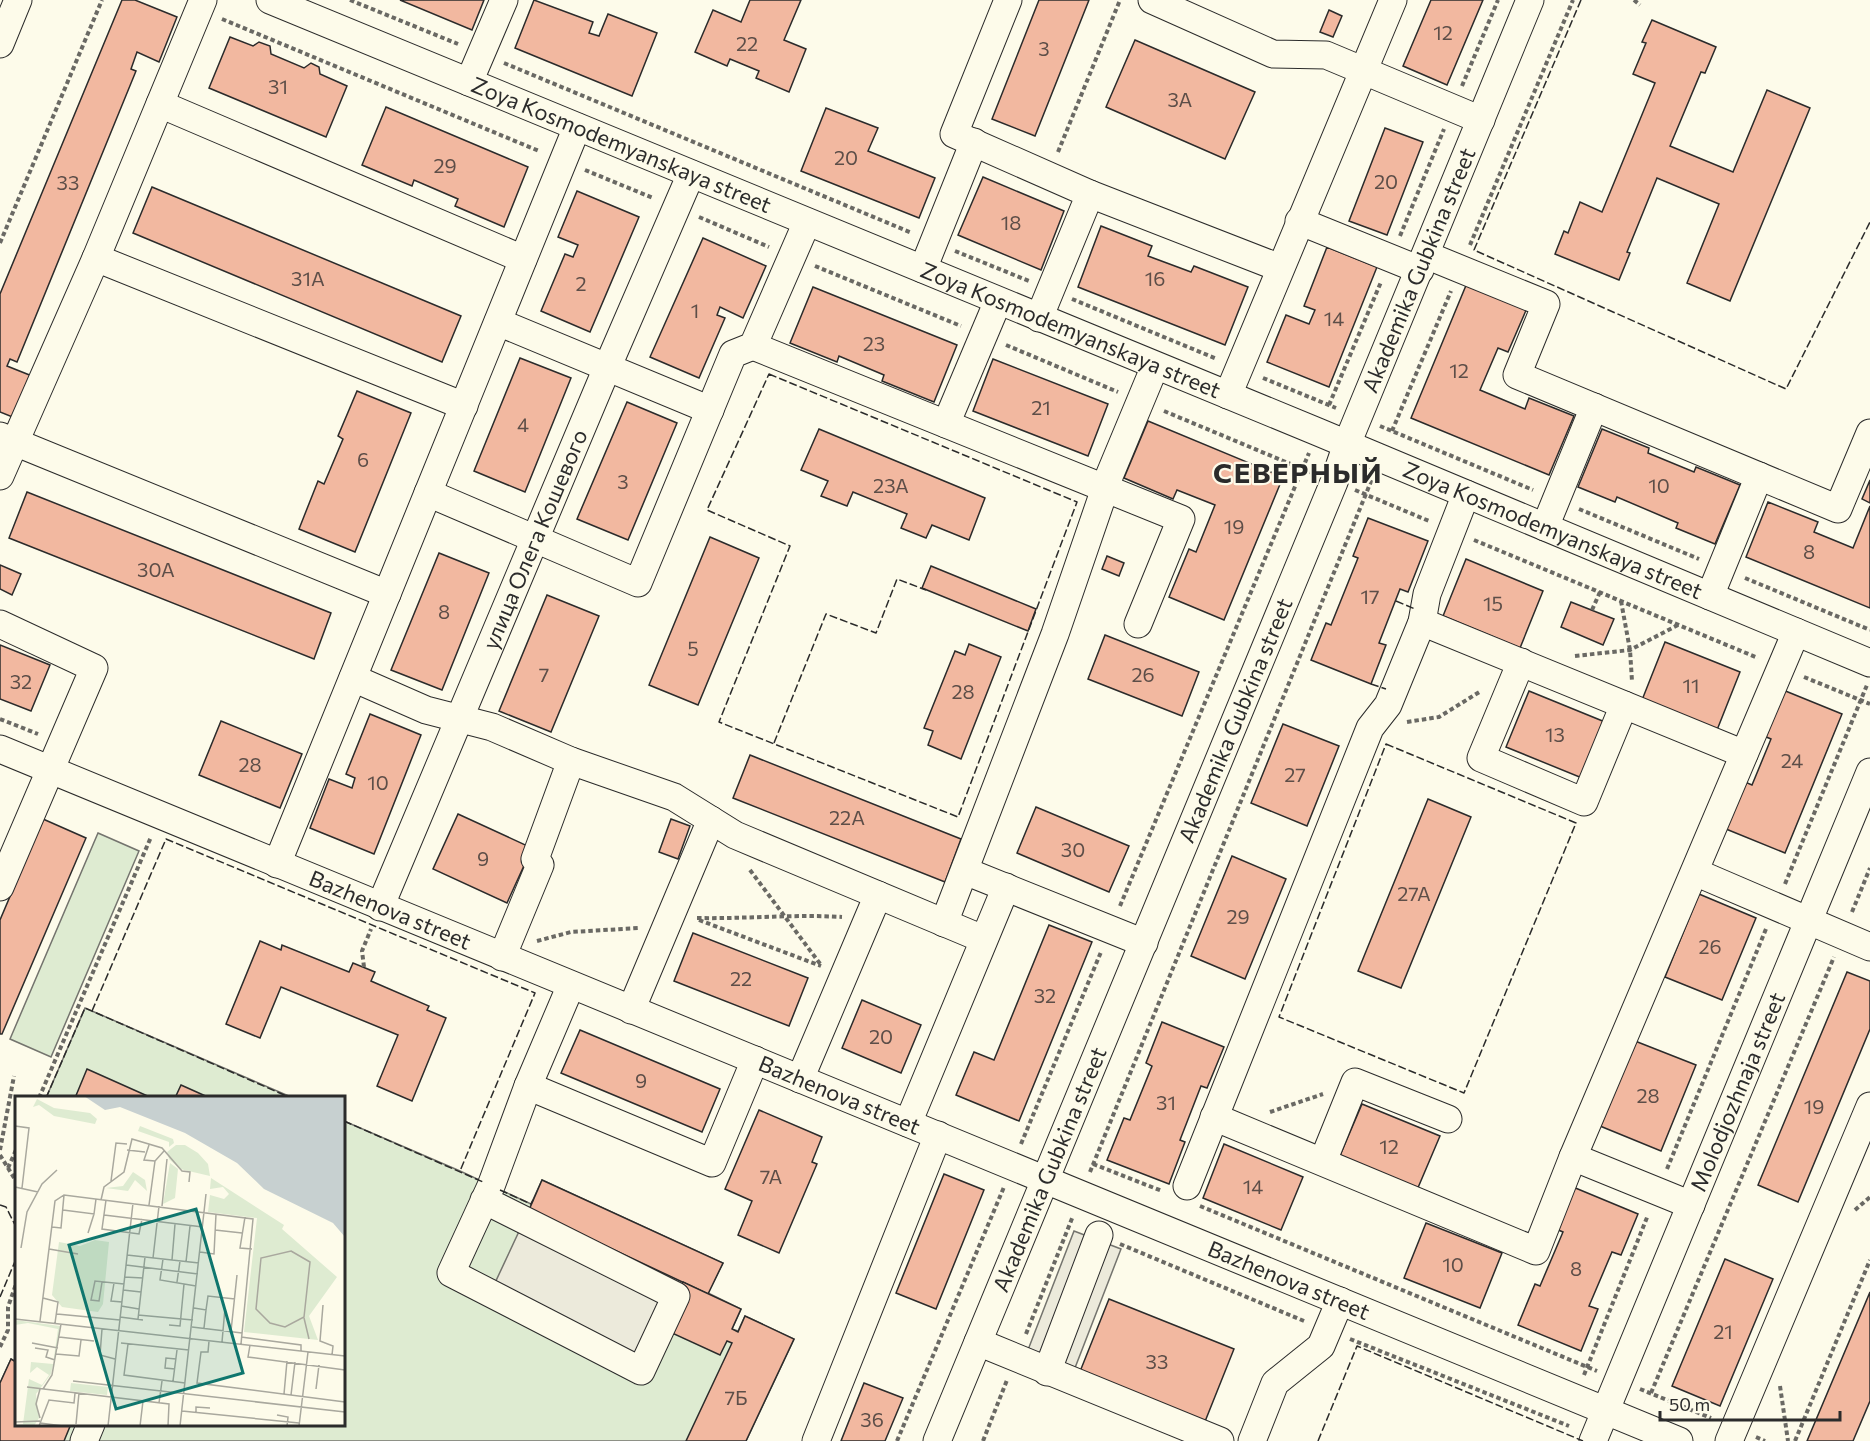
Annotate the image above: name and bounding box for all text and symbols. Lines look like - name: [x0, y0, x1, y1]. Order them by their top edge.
- house number: 12: [1433, 20, 1453, 44]
- house number: 22: [736, 31, 758, 55]
- house number: 3: [1038, 36, 1050, 60]
- street label: Zoya Kosmodemyanskaya street: [468, 71, 775, 218]
- house number: 31: [268, 74, 288, 98]
- house number: 3А: [1168, 87, 1193, 111]
- street label: Akademika Gubkina street: [1356, 144, 1481, 397]
- house number: 20: [834, 145, 858, 169]
- house number: 29: [433, 153, 457, 177]
- house number: 20: [1374, 169, 1398, 193]
- house number: 33: [57, 170, 79, 194]
- house number: 18: [1001, 210, 1021, 234]
- street label: Zoya Kosmodemyanskaya street: [917, 256, 1225, 403]
- house number: 31А: [291, 266, 325, 290]
- house number: 16: [1145, 266, 1165, 290]
- house number: 2: [575, 271, 587, 295]
- house number: 1: [691, 298, 699, 322]
- house number: 14: [1324, 306, 1344, 330]
- house number: 23: [863, 331, 885, 355]
- house number: 12: [1449, 358, 1469, 382]
- house number: 21: [1031, 395, 1051, 419]
- house number: 4: [517, 412, 529, 436]
- street label: улица Олега Кошевого: [476, 425, 593, 653]
- house number: 6: [357, 447, 369, 471]
- district label: СЕВЕРНЫЙ: [1213, 455, 1383, 489]
- street label: Zoya Kosmodemyanskaya street: [1399, 455, 1707, 604]
- house number: 3: [617, 469, 629, 493]
- house number: 23А: [873, 473, 909, 497]
- house number: 10: [1648, 473, 1670, 497]
- house number: 19: [1224, 514, 1244, 538]
- house number: 8: [1803, 539, 1815, 563]
- house number: 30А: [137, 557, 175, 581]
- house number: 17: [1360, 584, 1380, 608]
- house number: 15: [1483, 591, 1503, 615]
- street label: Akademika Gubkina street: [1172, 594, 1298, 847]
- house number: 8: [438, 599, 450, 623]
- house number: 5: [687, 636, 699, 660]
- house number: 7: [539, 662, 549, 686]
- house number: 26: [1131, 662, 1155, 686]
- house number: 32: [10, 669, 32, 693]
- house number: 11: [1682, 673, 1700, 697]
- house number: 28: [951, 679, 975, 703]
- house number: 13: [1545, 722, 1565, 746]
- house number: 24: [1781, 748, 1803, 772]
- house number: 28: [238, 752, 262, 776]
- house number: 27: [1284, 762, 1306, 786]
- house number: 10: [367, 770, 389, 794]
- house number: 22А: [829, 805, 865, 829]
- house number: 30: [1061, 837, 1085, 861]
- house number: 9: [477, 846, 489, 870]
- street label: Bazhenova street: [305, 864, 475, 955]
- house number: 27А: [1397, 881, 1431, 905]
- house number: 29: [1226, 904, 1250, 928]
- house number: 26: [1698, 934, 1722, 958]
- house number: 22: [730, 966, 752, 990]
- house number: 32: [1034, 983, 1056, 1007]
- street label: Molodjozhnaja street: [1684, 988, 1790, 1195]
- house number: 20: [869, 1024, 893, 1048]
- street label: Akademika Gubkina street: [986, 1043, 1112, 1296]
- street label: Bazhenova street: [755, 1049, 925, 1140]
- house number: 9: [635, 1068, 647, 1092]
- house number: 28: [1636, 1083, 1660, 1107]
- house number: 31: [1156, 1090, 1176, 1114]
- house number: 19: [1804, 1094, 1824, 1118]
- inset map: [15, 1096, 345, 1426]
- house number: 12: [1379, 1134, 1399, 1158]
- house number: 7А: [760, 1164, 783, 1188]
- house number: 14: [1243, 1174, 1263, 1198]
- street label: Bazhenova street: [1204, 1234, 1374, 1325]
- house number: 10: [1442, 1252, 1464, 1276]
- house number: 8: [1570, 1256, 1582, 1280]
- house number: 21: [1713, 1319, 1733, 1343]
- house number: 33: [1146, 1349, 1168, 1373]
- scale bar: [1660, 1384, 1840, 1422]
- house number: 7Б: [724, 1385, 748, 1409]
- text: 50 m: [1669, 1393, 1710, 1415]
- house number: 36: [860, 1407, 884, 1431]

